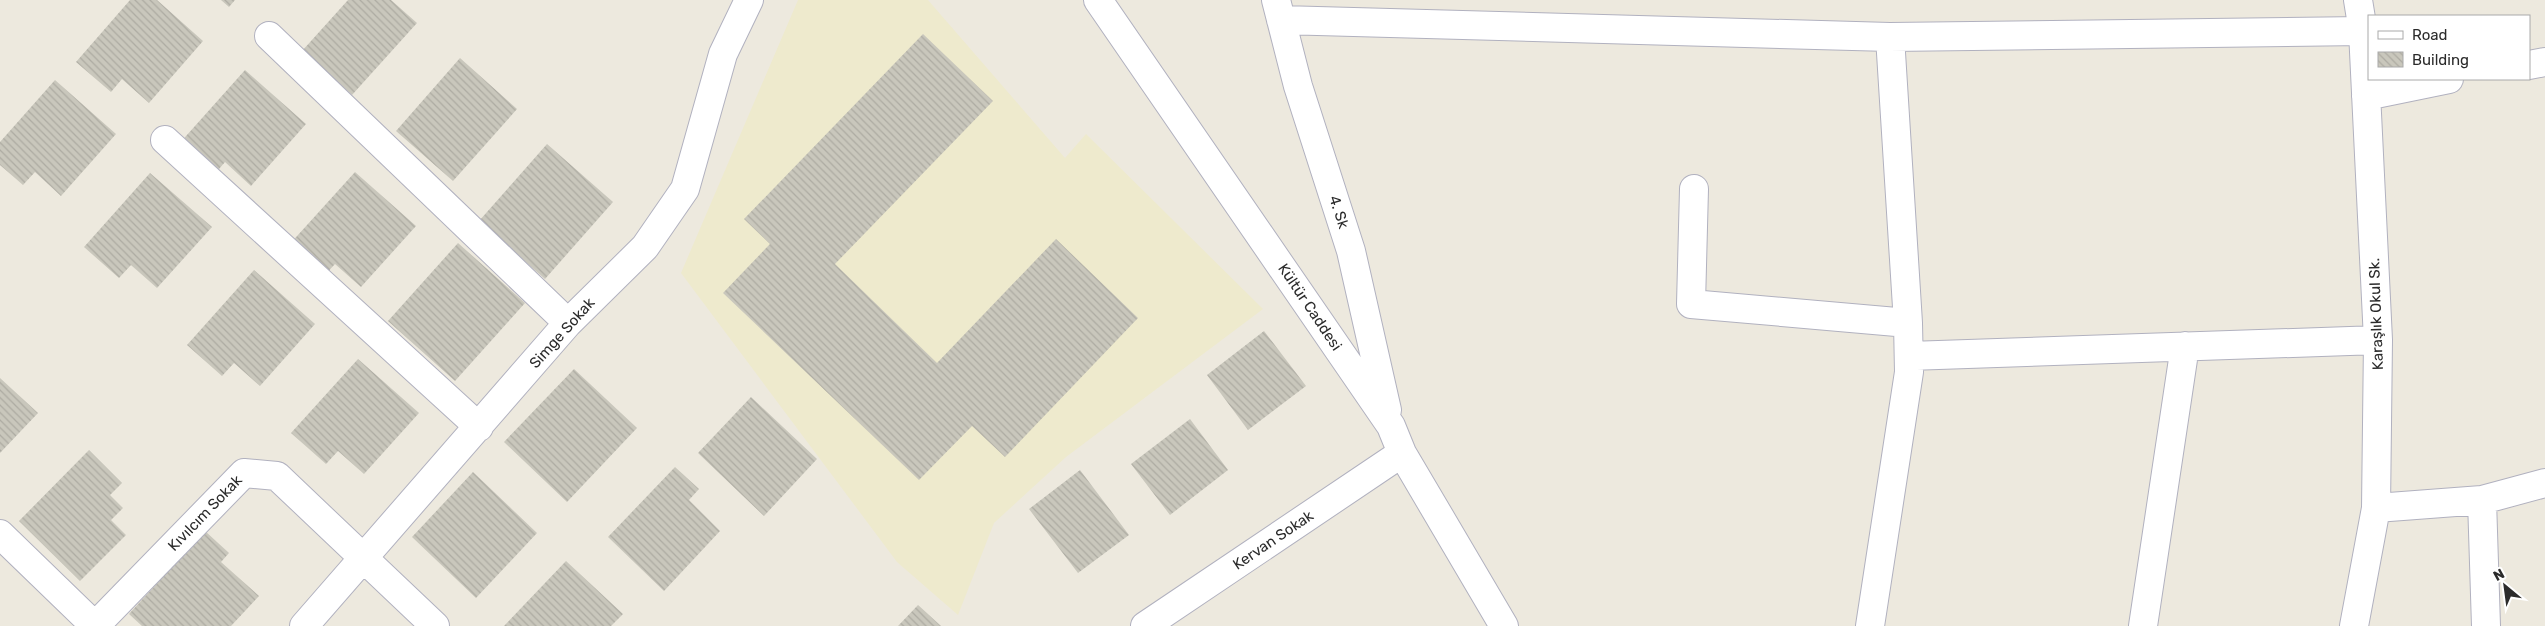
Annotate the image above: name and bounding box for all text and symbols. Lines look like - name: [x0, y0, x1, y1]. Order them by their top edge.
- legend: [2368, 15, 2530, 80]
- text: Road: [2412, 26, 2448, 44]
- text: Building: [2412, 51, 2469, 69]
- street label: 4. Sk: [1325, 193, 1353, 231]
- street label: Karaşlık Okul Sk.: [2365, 258, 2387, 370]
- street label: Kültür Caddesi: [1274, 260, 1346, 354]
- street label: Simge Sokak: [526, 294, 599, 372]
- street label: Kıvılcım Sokak: [164, 471, 246, 555]
- street label: Kervan Sokak: [1229, 506, 1317, 574]
- north arrow: [2480, 561, 2530, 611]
- text: N: [2490, 565, 2507, 585]

